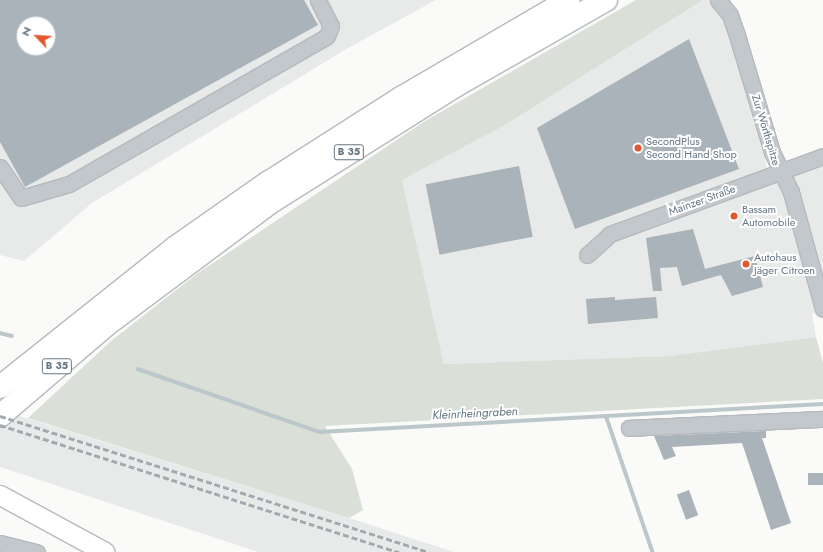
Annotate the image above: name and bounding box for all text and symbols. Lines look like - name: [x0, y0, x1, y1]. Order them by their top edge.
- north arrow: [16, 16, 56, 56]
- text: N: [17, 24, 35, 39]
- street label: Zur Wörthspitze: [749, 93, 783, 167]
- place label: SecondPlus Second Hand Shop: [646, 135, 737, 161]
- marker: SecondPlus Second Hand Shop: [633, 143, 643, 153]
- road number: B 35: [333, 144, 365, 160]
- street label: Mainzer Straße: [667, 182, 737, 218]
- place label: Bassam Automobile: [742, 203, 795, 229]
- marker: Bassam Automobile: [729, 211, 739, 221]
- place label: Autohaus Jäger Citroen: [754, 251, 815, 277]
- marker: Autohaus Jäger Citroen: [741, 259, 751, 269]
- road number: B 35: [41, 358, 73, 374]
- water label: Kleinrheingraben: [432, 405, 518, 423]

